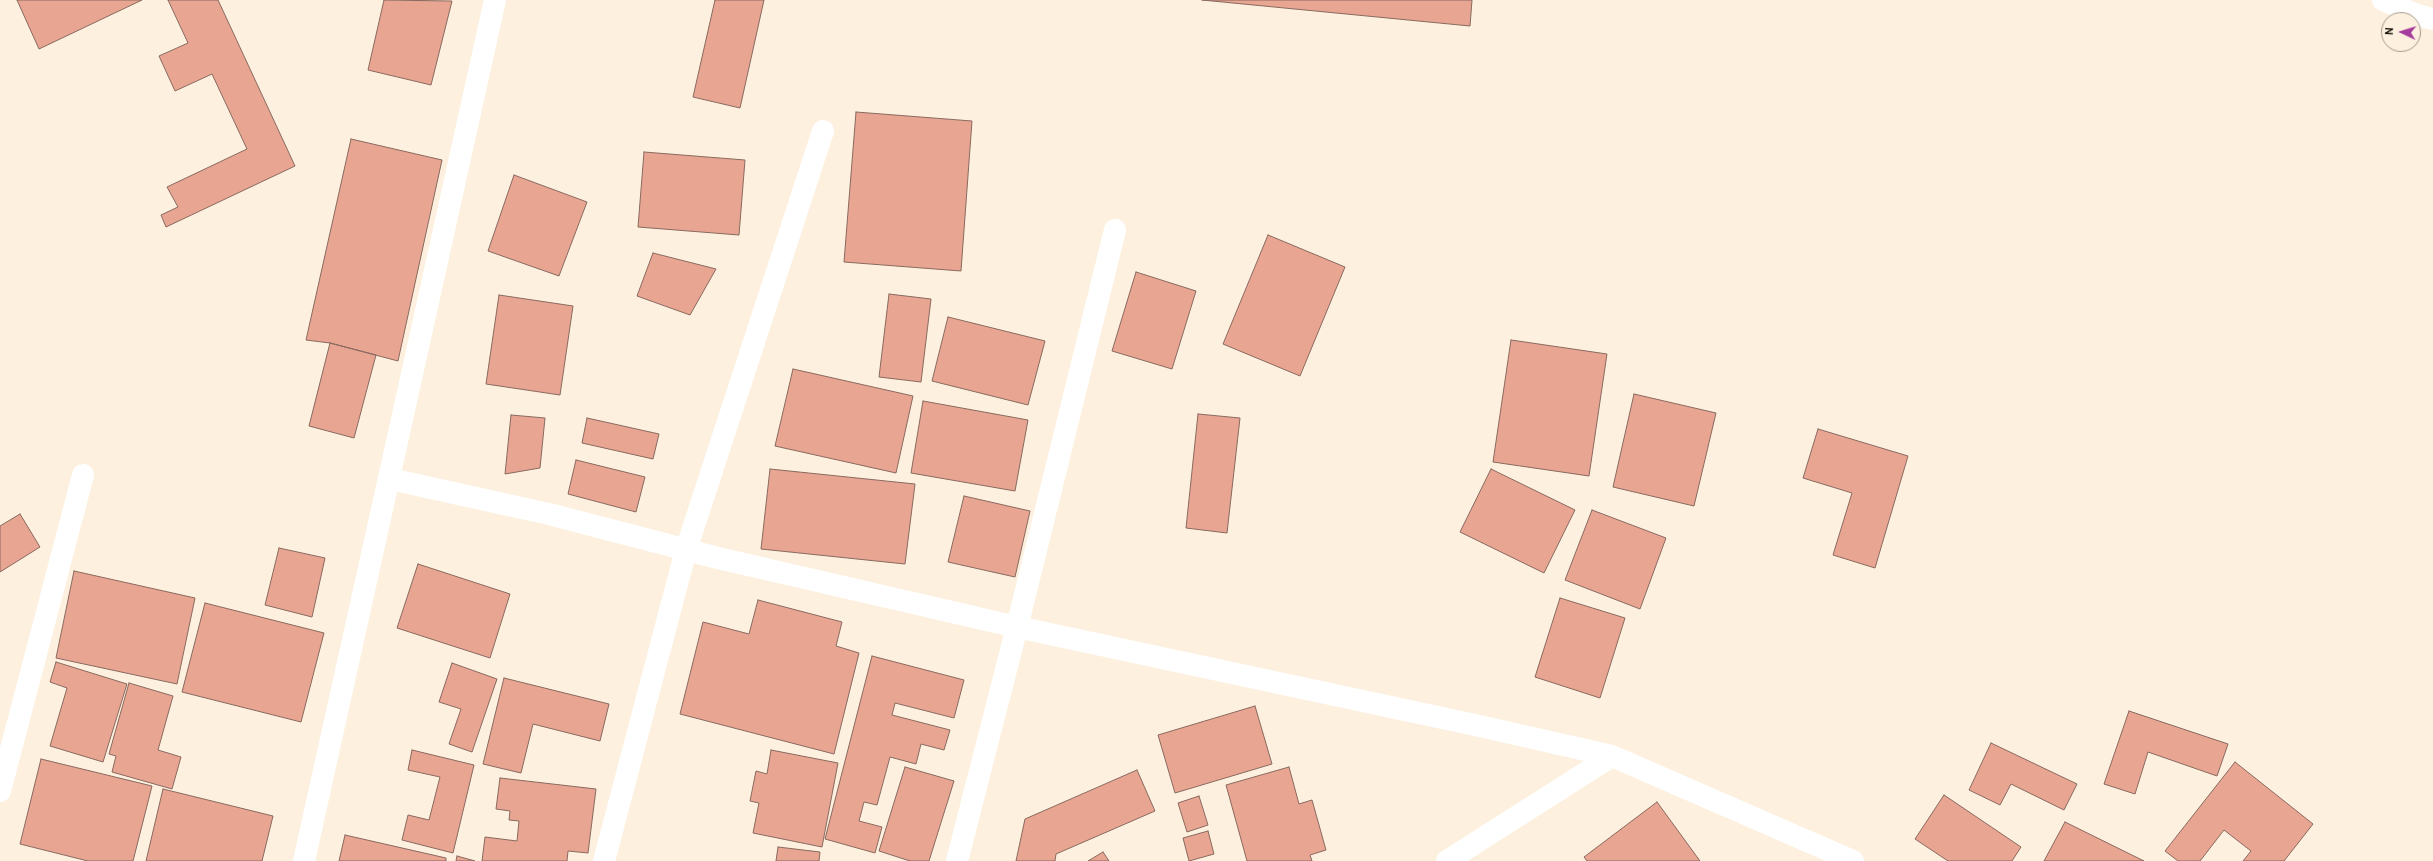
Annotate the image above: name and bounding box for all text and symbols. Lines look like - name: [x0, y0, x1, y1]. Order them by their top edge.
- north arrow: [2381, 12, 2421, 52]
- text: N: [2383, 27, 2397, 36]

